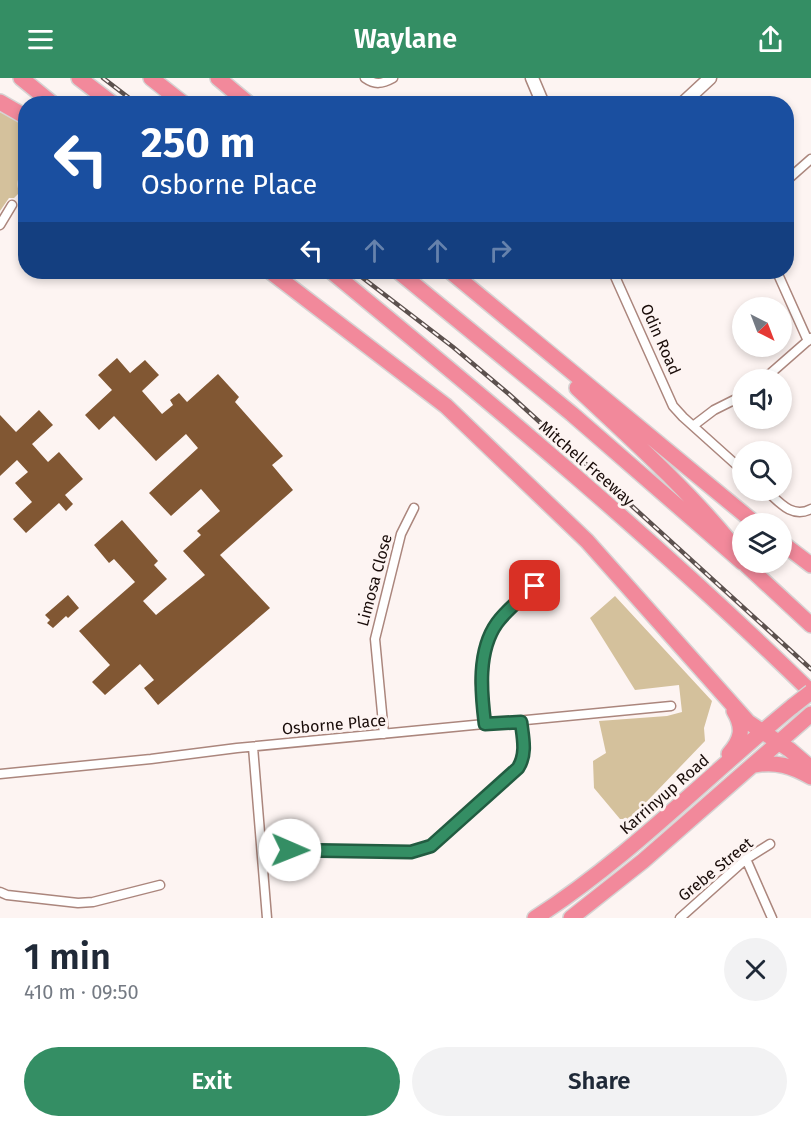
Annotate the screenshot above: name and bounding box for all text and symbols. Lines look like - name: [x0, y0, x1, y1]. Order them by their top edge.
- icon: menu: [24, 23, 57, 56]
- text: Waylane: [354, 23, 457, 55]
- icon: share: [754, 23, 787, 56]
- text: 250 m: [141, 118, 255, 168]
- icon: left: [42, 120, 120, 198]
- text: Osborne Place: [141, 169, 317, 201]
- icon: left: [295, 234, 328, 267]
- icon: ahead: [358, 234, 391, 267]
- icon: ahead: [421, 234, 454, 267]
- icon: right: [484, 234, 517, 267]
- north arrow: [732, 297, 792, 357]
- map controls: [732, 297, 792, 573]
- street label: Odin Road: [636, 301, 685, 378]
- button: sound: [732, 369, 792, 429]
- street label: Mitchell Freeway: [535, 417, 638, 510]
- button: search: [732, 441, 792, 501]
- button: layers: [732, 513, 792, 573]
- street label: Limosa Close: [353, 532, 396, 628]
- pin: [509, 560, 560, 611]
- icon: arrive: [518, 569, 551, 602]
- street label: Osborne Place: [281, 710, 387, 739]
- street label: Karrinyup Road: [616, 750, 713, 838]
- position arrow: [258, 818, 322, 882]
- street label: Grebe Street: [674, 833, 757, 905]
- text: 1 min: [24, 935, 111, 979]
- button: close: [724, 938, 787, 1001]
- text: 410 m · 09:50: [24, 980, 139, 1004]
- button: Exit: [24, 1047, 400, 1116]
- button: Share: [412, 1047, 787, 1116]

